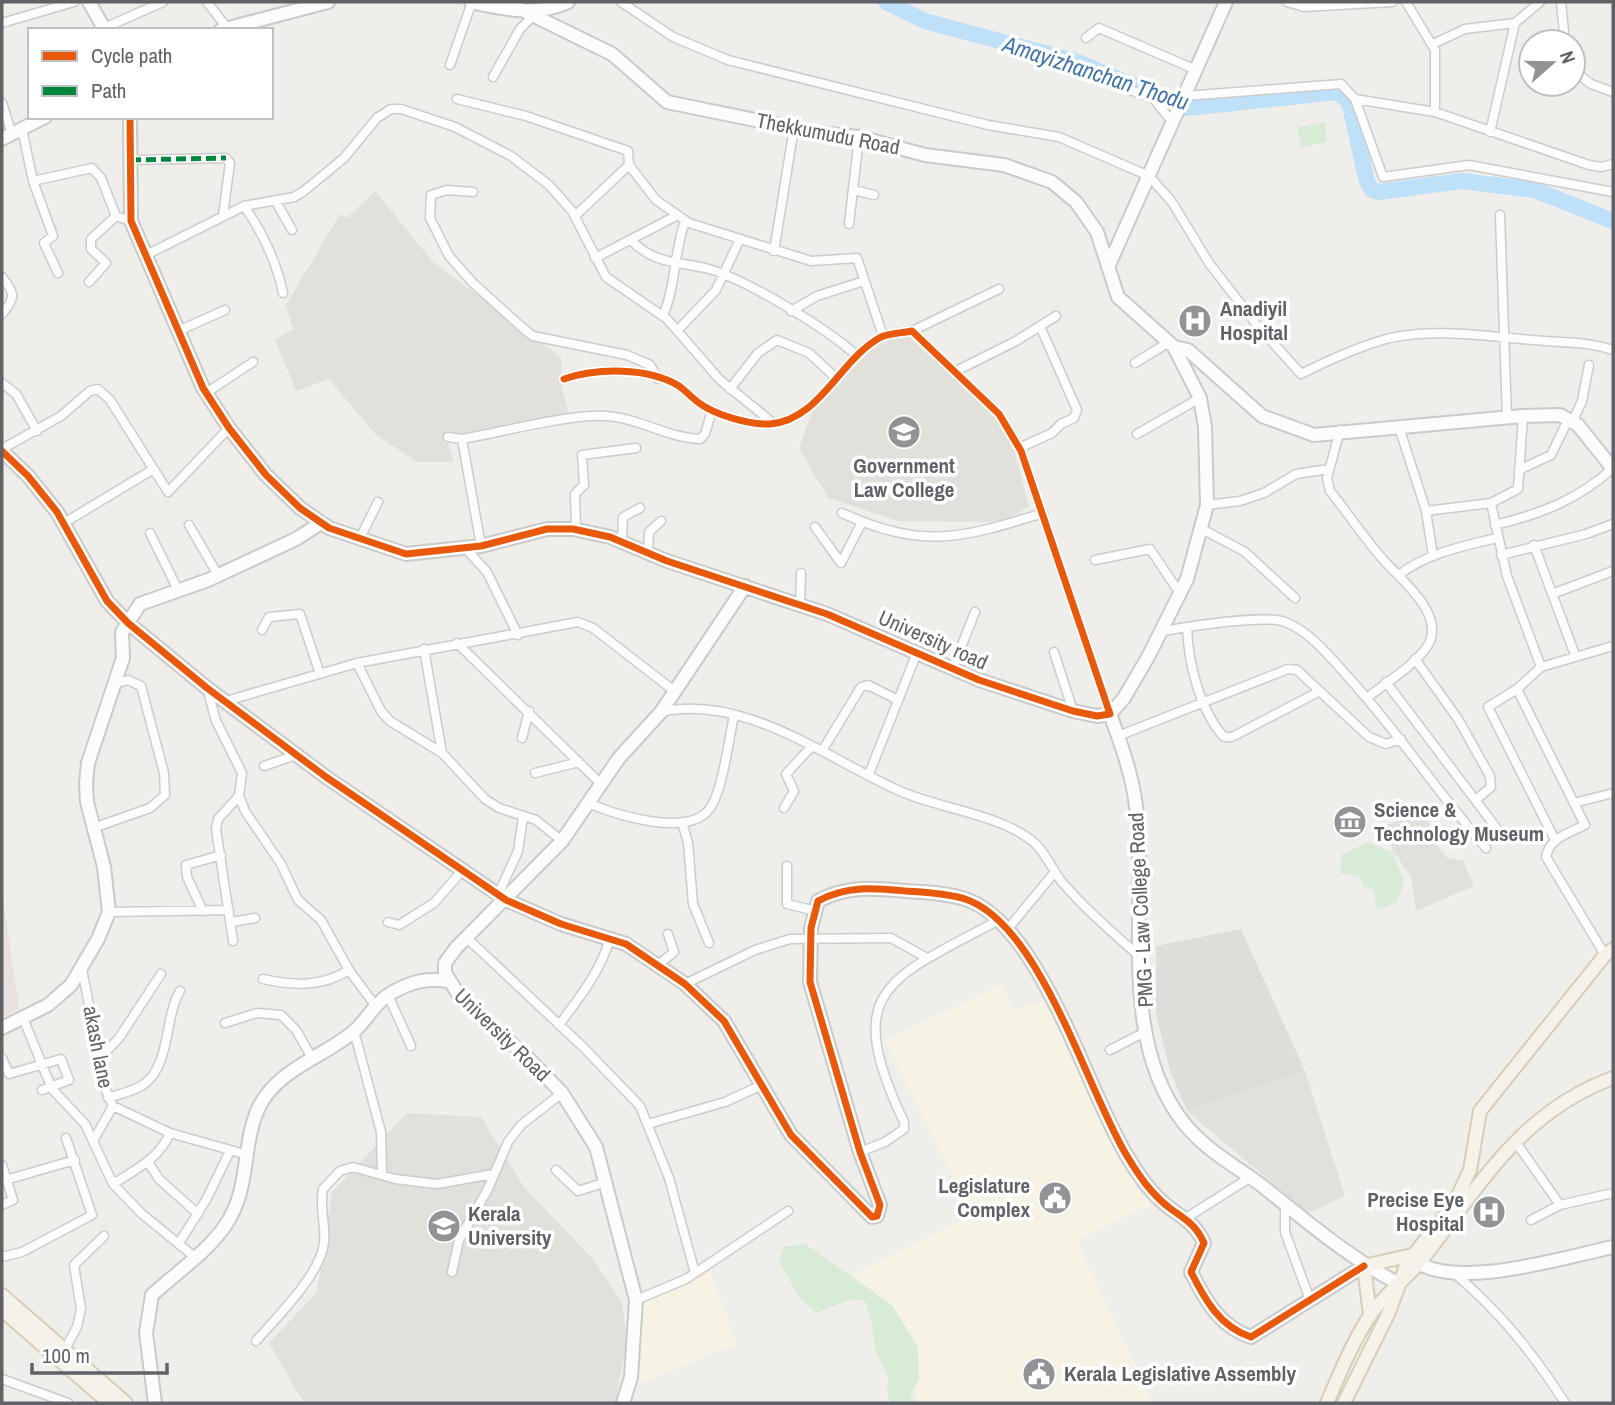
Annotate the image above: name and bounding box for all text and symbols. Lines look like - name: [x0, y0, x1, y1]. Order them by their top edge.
- legend: [28, 28, 273, 119]
- water label: Amayizhanchan Thodu: [998, 28, 1193, 117]
- north arrow: [1517, 28, 1587, 98]
- text: Cycle path: [91, 41, 172, 70]
- text: N: [1554, 47, 1582, 67]
- text: Path: [91, 76, 126, 105]
- street label: Thekkumudu Road: [754, 105, 902, 162]
- place label: Anadiyil Hospital: [1220, 294, 1288, 347]
- hospital icon: Anadiyil Hospital: [1176, 302, 1214, 340]
- school or university icon: Government Law College: [885, 413, 923, 451]
- place label: Government Law College: [853, 451, 955, 504]
- street label: University road: [874, 603, 992, 677]
- place label: Science & Technology Museum: [1374, 795, 1544, 848]
- museum icon: Science & Technology Museum: [1331, 803, 1369, 841]
- street label: PMG - Law College Road: [1121, 812, 1160, 1008]
- street label: University Road: [448, 981, 557, 1088]
- street label: akash lane: [76, 1003, 121, 1091]
- place label: Legislature Complex: [938, 1171, 1030, 1224]
- public building icon: Legislature Complex: [1036, 1179, 1074, 1217]
- place label: Precise Eye Hospital: [1367, 1185, 1464, 1238]
- hospital icon: Precise Eye Hospital: [1470, 1193, 1508, 1231]
- place label: Kerala University: [468, 1199, 552, 1252]
- school or university icon: Kerala University: [425, 1207, 463, 1245]
- scale bar: [32, 1332, 166, 1376]
- text: 100 m: [42, 1341, 90, 1370]
- public building icon: Kerala Legislative Assembly: [1020, 1355, 1058, 1393]
- place label: Kerala Legislative Assembly: [1064, 1359, 1296, 1388]

